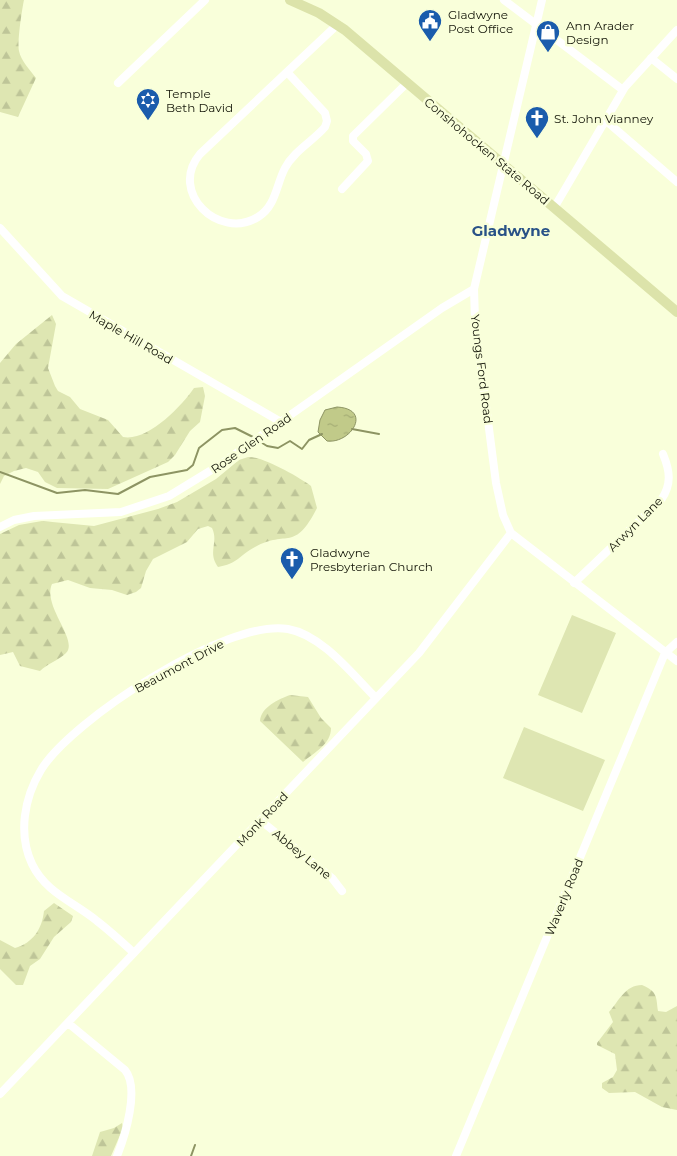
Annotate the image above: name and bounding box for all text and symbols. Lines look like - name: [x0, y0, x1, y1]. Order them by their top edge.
- place label: Gladwyne Post Office: [448, 7, 513, 36]
- public building icon: Gladwyne Post Office: [417, 8, 443, 42]
- place label: Ann Arader Design: [566, 18, 634, 47]
- shop icon: Ann Arader Design: [535, 19, 561, 53]
- place label: Temple Beth David: [166, 86, 233, 115]
- synagogue icon: Temple Beth David: [135, 87, 161, 121]
- street label: Conshohocken State Road: [421, 94, 553, 208]
- church icon: St. John Vianney: [524, 105, 550, 139]
- place label: St. John Vianney: [554, 111, 654, 126]
- district label: Gladwyne: [472, 221, 550, 240]
- street label: Maple Hill Road: [86, 307, 176, 367]
- street label: Youngs Ford Road: [468, 313, 496, 425]
- street label: Rose Glen Road: [208, 410, 294, 476]
- street label: Arwyn Lane: [604, 493, 666, 555]
- place label: Gladwyne Presbyterian Church: [310, 545, 433, 574]
- church icon: Gladwyne Presbyterian Church: [279, 546, 305, 580]
- street label: Beaumont Drive: [132, 636, 226, 696]
- street label: Monk Road: [233, 789, 291, 849]
- street label: Abbey Lane: [270, 826, 334, 882]
- street label: Waverly Road: [542, 856, 586, 938]

